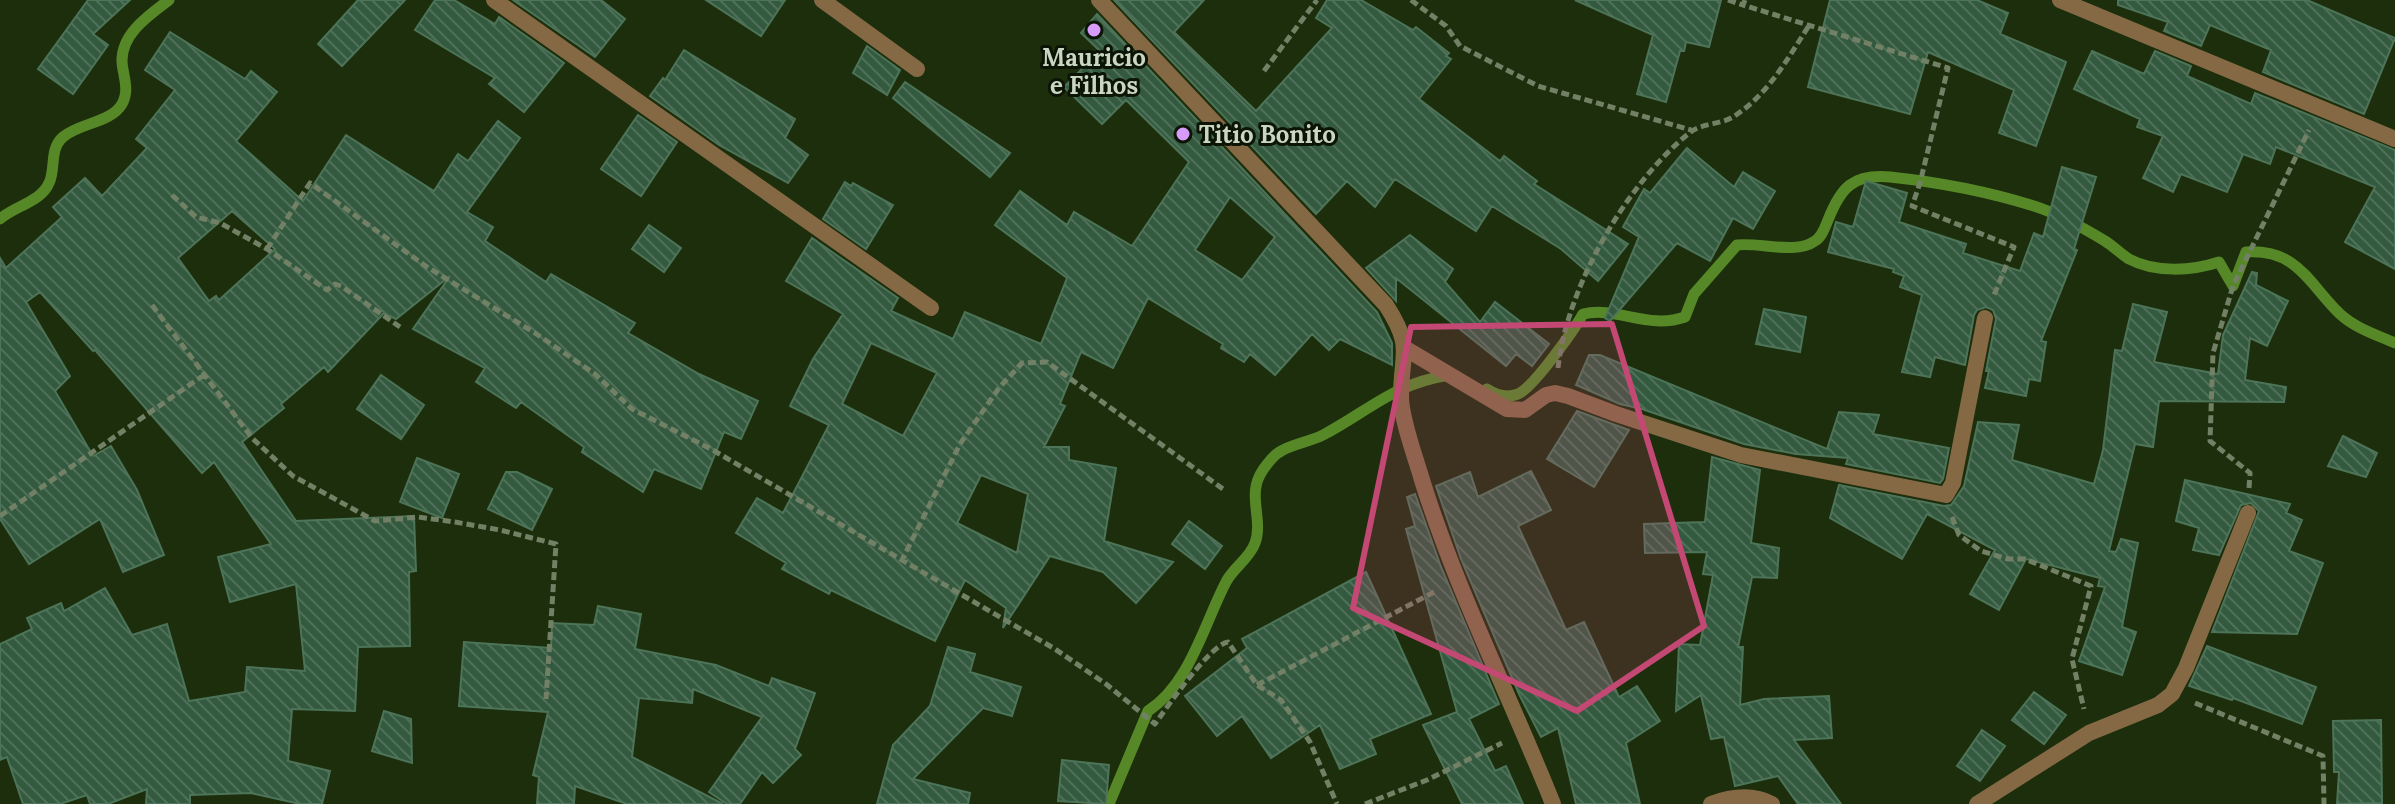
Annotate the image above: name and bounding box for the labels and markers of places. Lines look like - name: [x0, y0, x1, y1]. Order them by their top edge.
- marker: Mauricio e Filhos: [1085, 21, 1103, 39]
- place label: Mauricio e Filhos: [1042, 42, 1146, 101]
- place label: Titio Bonito: [1199, 119, 1336, 150]
- marker: Titio Bonito: [1174, 125, 1192, 143]

